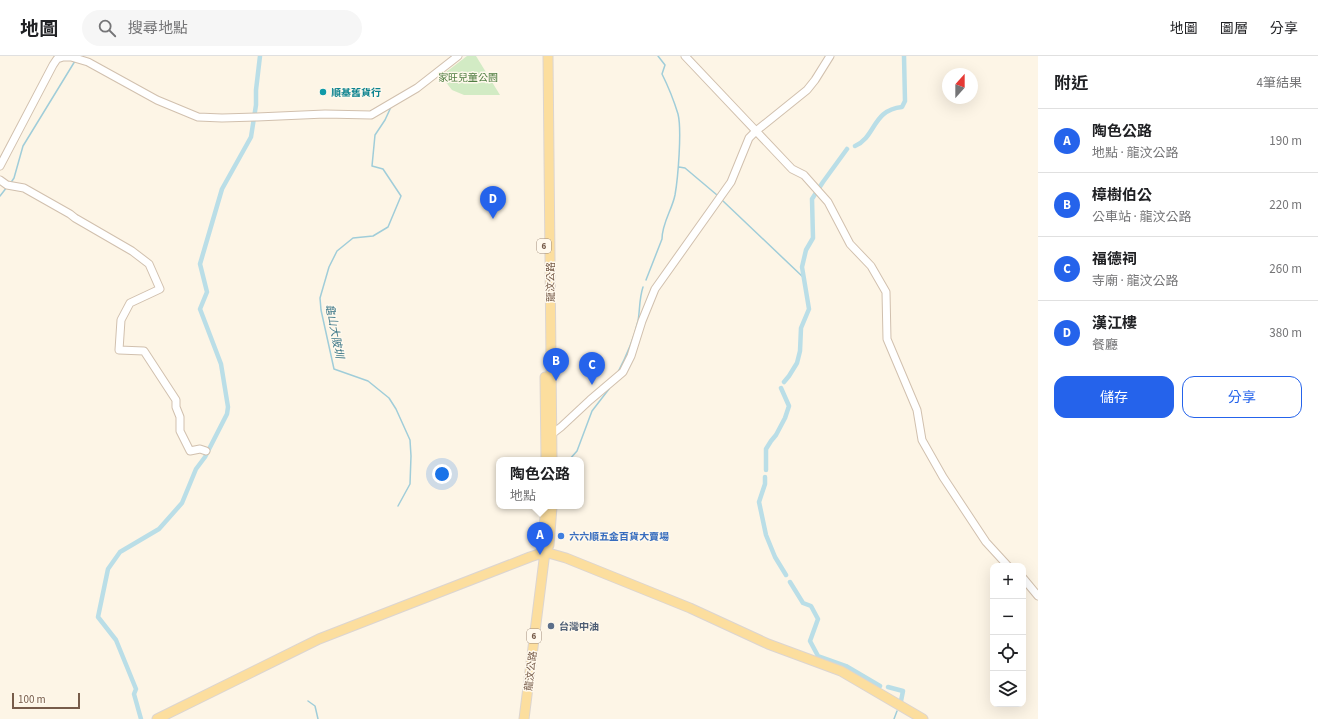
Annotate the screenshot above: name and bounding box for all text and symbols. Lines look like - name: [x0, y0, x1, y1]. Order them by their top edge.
- search box: [82, 10, 362, 46]
- text: 地圖: [20, 16, 58, 43]
- icon: search: [96, 17, 118, 39]
- text: 搜尋地點: [128, 18, 188, 39]
- text: 地圖: [1170, 19, 1198, 39]
- text: 圖層: [1220, 19, 1248, 39]
- text: 分享: [1270, 19, 1298, 39]
- north arrow: [942, 68, 978, 104]
- park label: 家旺兒童公園: [438, 71, 498, 85]
- text: 附近: [1054, 72, 1088, 96]
- text: 4筆結果: [1257, 74, 1302, 92]
- place label: 順基舊貨行: [331, 86, 381, 100]
- marker: 順基舊貨行: [318, 87, 328, 97]
- text: 陶色公路: [1092, 121, 1152, 142]
- text: A: [1063, 132, 1071, 150]
- text: 190 m: [1269, 132, 1302, 150]
- text: 地點 · 龍汶公路: [1092, 144, 1178, 162]
- text: 樟樹伯公: [1092, 185, 1152, 206]
- pin: D: [480, 186, 506, 219]
- text: B: [1063, 196, 1071, 214]
- text: 220 m: [1269, 196, 1302, 214]
- text: 公車站 · 龍汶公路: [1092, 208, 1191, 226]
- road number: 6: [537, 239, 551, 253]
- text: 福德祠: [1092, 249, 1137, 270]
- text: C: [1063, 260, 1071, 278]
- text: 260 m: [1269, 260, 1302, 278]
- street label: 龍汶公路: [544, 262, 558, 302]
- text: 寺廟 · 龍汶公路: [1092, 272, 1178, 290]
- water label: 龜山大陂圳: [322, 303, 348, 361]
- text: 漢江樓: [1092, 313, 1137, 334]
- text: D: [1063, 324, 1071, 342]
- text: 380 m: [1269, 324, 1302, 342]
- text: 餐廳: [1092, 336, 1118, 354]
- pin: B: [543, 348, 569, 381]
- pin: C: [579, 352, 605, 385]
- button: 儲存: [1054, 376, 1174, 418]
- button: 分享: [1182, 376, 1302, 418]
- popup: [496, 457, 584, 509]
- your location: [432, 464, 452, 484]
- text: 陶色公路: [510, 464, 570, 485]
- text: 地點: [510, 487, 536, 505]
- pin: A: [527, 522, 553, 555]
- place label: 六六順五金百貨大賣場: [569, 530, 669, 544]
- marker: 六六順五金百貨大賣場: [556, 531, 566, 541]
- map controls: [990, 563, 1026, 707]
- button: +: [990, 563, 1026, 599]
- button: −: [990, 599, 1026, 635]
- place label: 台灣中油: [559, 620, 599, 634]
- marker: 台灣中油: [546, 621, 556, 631]
- road number: 6: [527, 629, 541, 643]
- button: locate: [990, 635, 1026, 671]
- street label: 龍汶公路: [522, 650, 540, 692]
- button: layers: [990, 671, 1026, 707]
- scale bar: [12, 691, 80, 710]
- text: 100 m: [18, 692, 46, 707]

